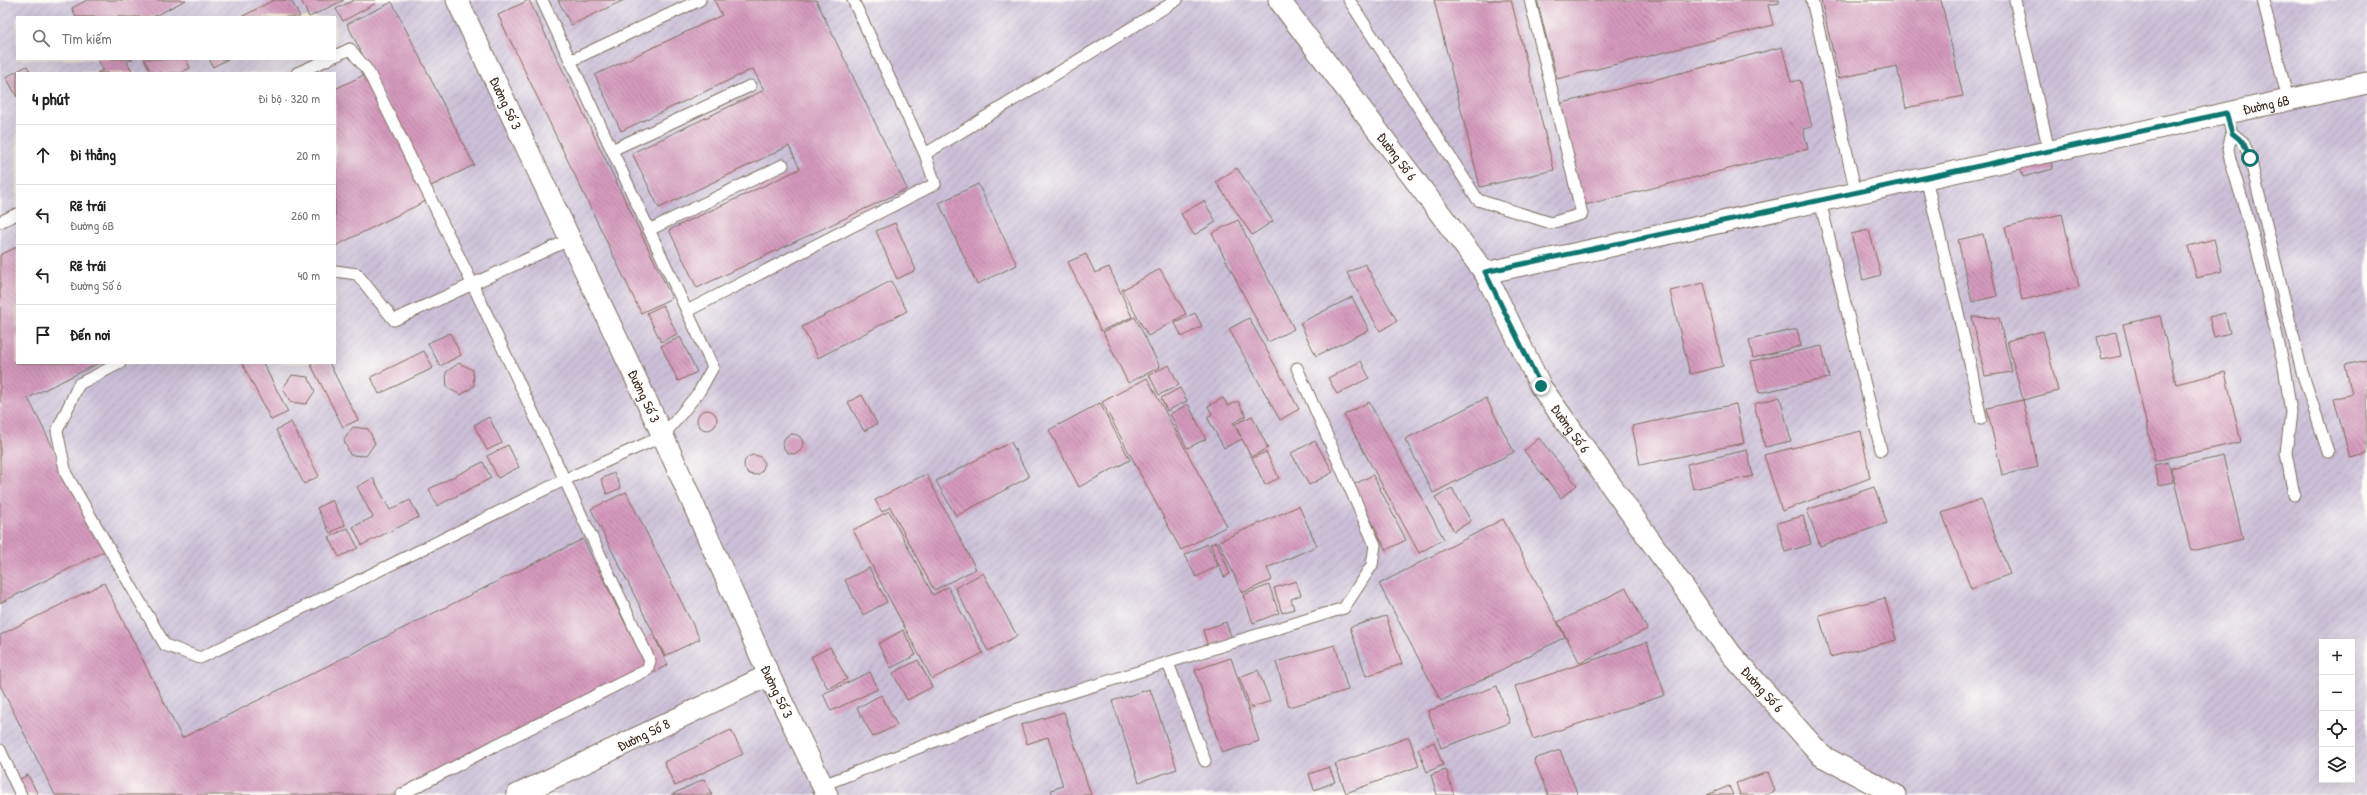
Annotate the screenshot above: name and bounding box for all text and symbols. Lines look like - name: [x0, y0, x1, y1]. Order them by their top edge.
- search box: [16, 16, 336, 60]
- icon: search: [30, 27, 52, 49]
- text: Tìm kiếm: [62, 28, 112, 49]
- street label: Đường Số 3: [486, 73, 527, 132]
- text: 4 phút: [32, 87, 69, 110]
- text: Đi bộ · 320 m: [258, 89, 320, 107]
- street label: Đường 6B: [2241, 90, 2291, 119]
- street label: Đường Số 6: [1373, 128, 1422, 184]
- icon: ahead: [32, 144, 54, 166]
- text: Đi thẳng: [70, 144, 116, 165]
- text: 20 m: [296, 146, 320, 164]
- route start: [2241, 149, 2259, 167]
- text: Rẽ trái: [70, 195, 106, 216]
- icon: left: [32, 204, 54, 226]
- text: 260 m: [291, 206, 320, 224]
- text: Đường 6B: [70, 216, 114, 234]
- text: Rẽ trái: [70, 255, 106, 276]
- icon: left: [32, 264, 54, 286]
- text: 40 m: [297, 266, 320, 284]
- text: Đường Số 6: [70, 276, 122, 294]
- icon: arrive: [32, 324, 54, 346]
- text: Đến nơi: [70, 324, 111, 345]
- street label: Đường Số 3: [624, 366, 665, 425]
- route end: [1532, 377, 1550, 395]
- street label: Đường Số 6: [1547, 400, 1595, 457]
- map controls: [2319, 639, 2355, 783]
- button: +: [2319, 639, 2355, 675]
- street label: Đường Số 3: [757, 662, 798, 721]
- street label: Đường Số 6: [1737, 662, 1789, 716]
- button: −: [2319, 675, 2355, 711]
- button: locate: [2319, 711, 2355, 747]
- street label: Đường Số 8: [614, 714, 673, 755]
- button: layers: [2319, 747, 2355, 783]

